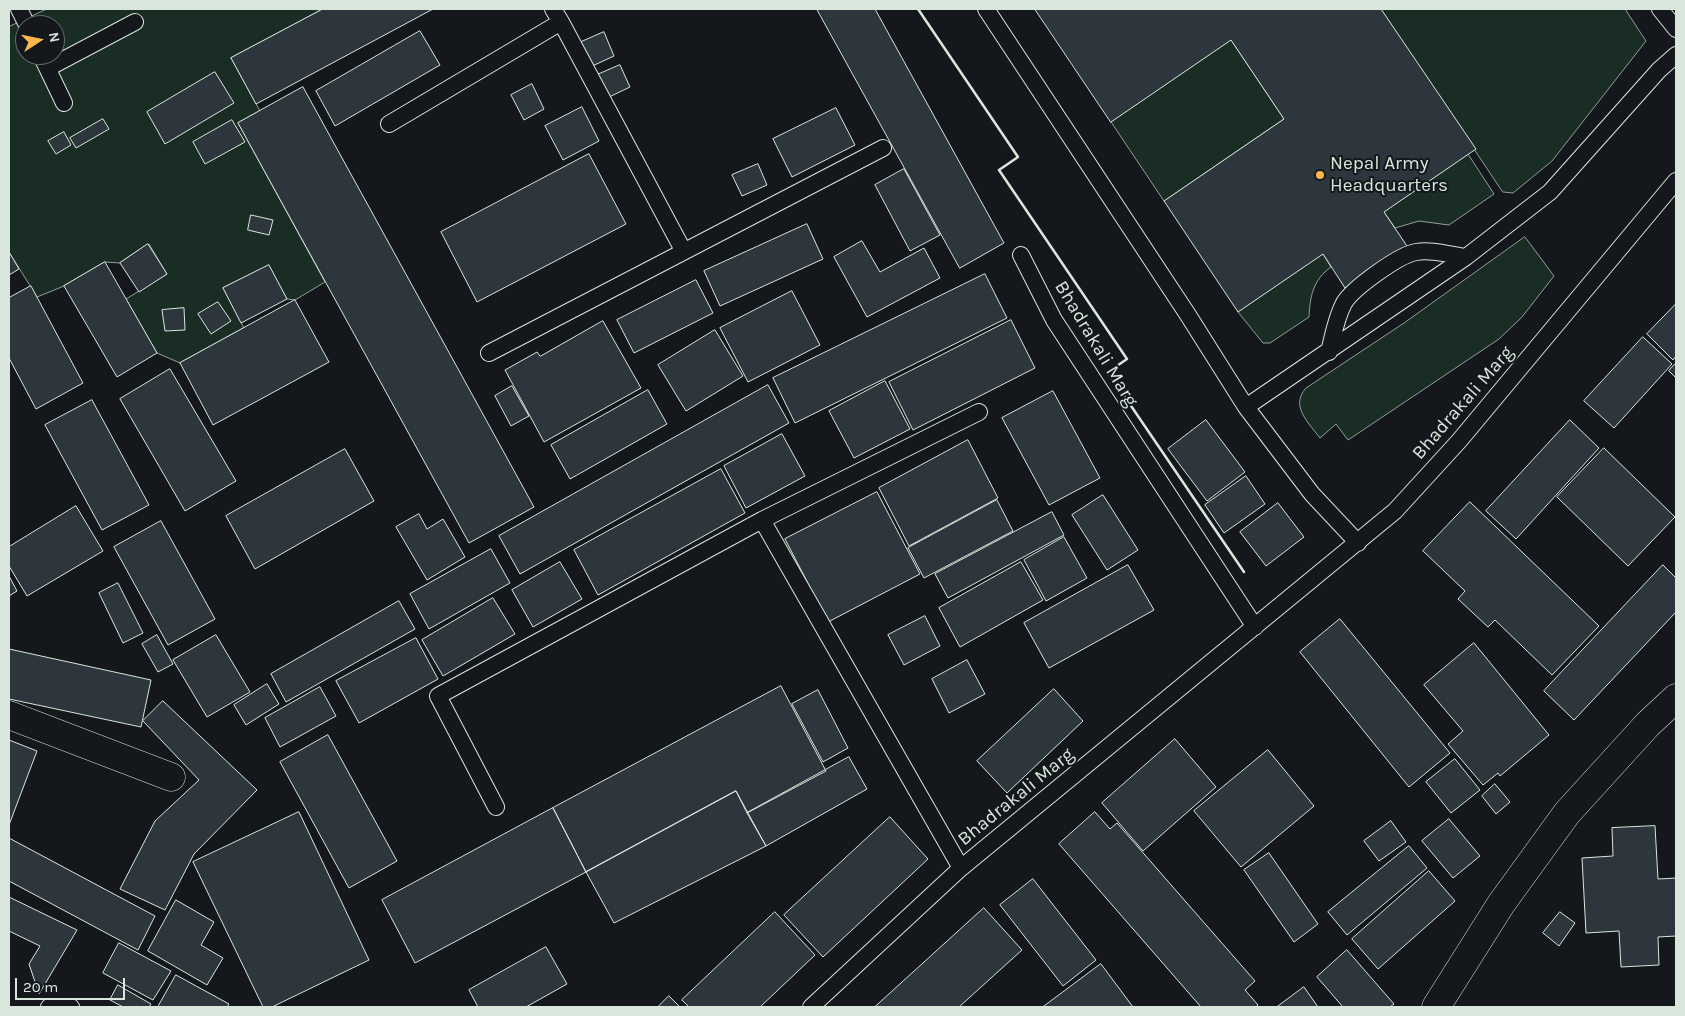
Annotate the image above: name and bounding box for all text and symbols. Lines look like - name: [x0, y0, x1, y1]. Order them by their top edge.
- north arrow: [15, 15, 65, 65]
- text: N: [45, 31, 64, 44]
- place label: Nepal Army Headquarters: [1330, 153, 1448, 197]
- marker: Nepal Army Headquarters: [1314, 169, 1326, 181]
- street label: Bhadrakali Marg: [1049, 277, 1143, 411]
- street label: Bhadrakali Marg: [1408, 342, 1518, 464]
- street label: Bhadrakali Marg: [953, 743, 1079, 851]
- scale bar: [18, 968, 128, 1000]
- text: 20 m: [23, 978, 58, 996]

